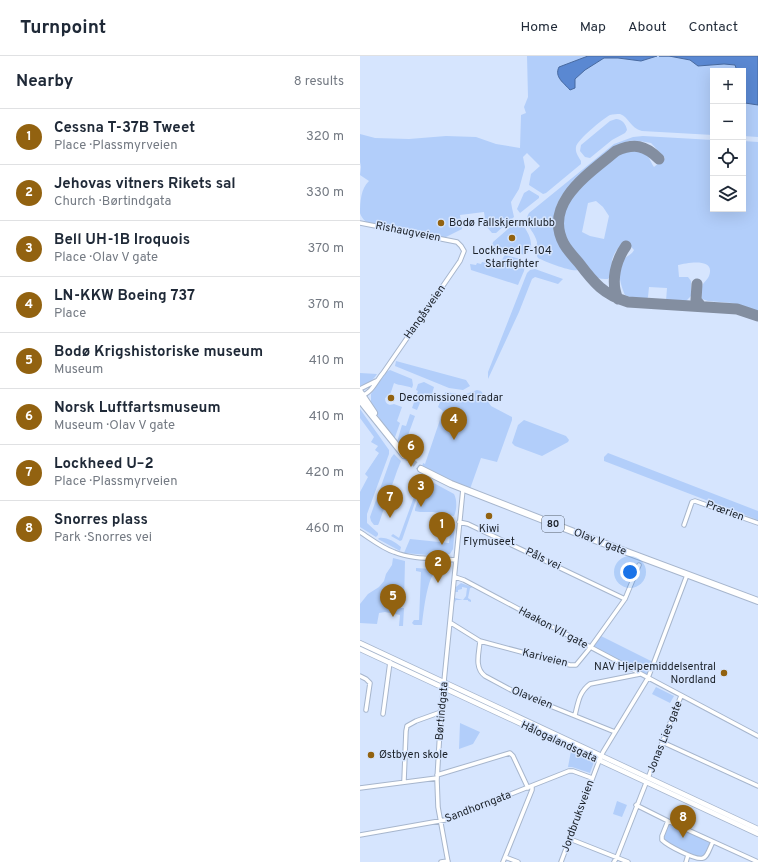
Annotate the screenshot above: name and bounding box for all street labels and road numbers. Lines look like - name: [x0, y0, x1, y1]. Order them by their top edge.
- street label: Rishaugveien: [374, 219, 442, 245]
- street label: Hangåsveien: [401, 282, 449, 342]
- street label: Prærien: [704, 498, 746, 524]
- road number: 80: [542, 516, 564, 532]
- street label: Olav V gate: [572, 525, 629, 559]
- street label: Påls vei: [523, 545, 563, 573]
- street label: Haakon VII gate: [516, 604, 590, 652]
- street label: Kariveien: [521, 646, 569, 670]
- street label: Børtindgata: [432, 681, 452, 741]
- street label: Olaveien: [509, 683, 555, 713]
- street label: Jonas Lies gate: [644, 699, 686, 775]
- street label: Hålogalandsgata: [519, 718, 600, 766]
- street label: Jordbruksveien: [558, 778, 598, 854]
- street label: Sandhorngata: [443, 788, 513, 826]

